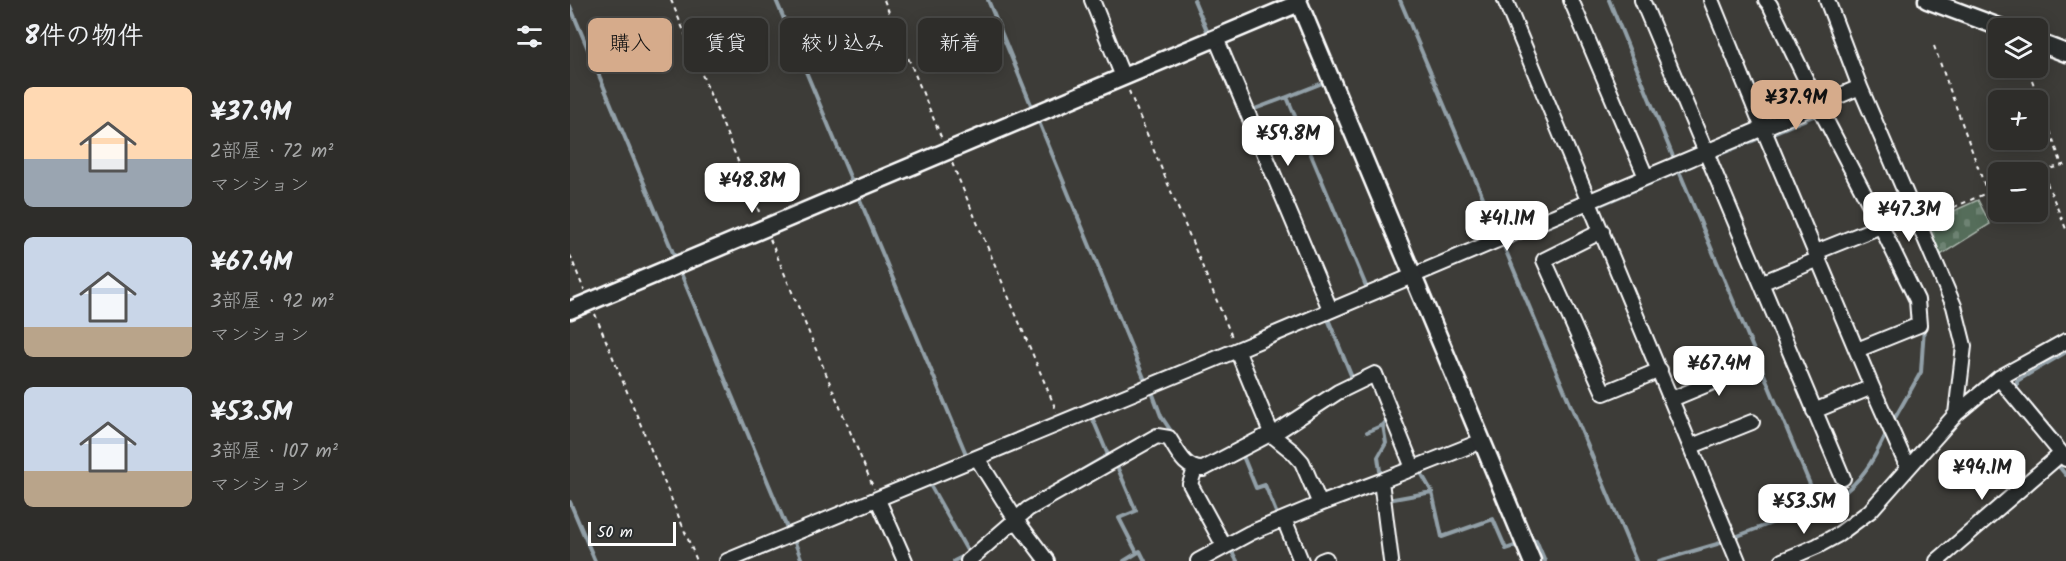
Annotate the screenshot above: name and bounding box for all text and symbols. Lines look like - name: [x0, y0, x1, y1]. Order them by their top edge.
- text: 8件の物件: [24, 16, 143, 58]
- chip: 購入: [588, 18, 672, 72]
- chip: 賃貸: [684, 18, 768, 72]
- chip: 絞り込み: [780, 18, 906, 72]
- chip: 新着: [918, 18, 1002, 72]
- map controls: [1988, 18, 2048, 222]
- button: layers: [1988, 18, 2048, 78]
- icon: filters: [513, 20, 546, 53]
- pin: ¥37.9M: [1747, 80, 1845, 131]
- text: ¥37.9M: [1765, 83, 1827, 115]
- button: +: [1988, 90, 2048, 150]
- text: ¥37.9M: [210, 92, 291, 134]
- icon: home: [72, 111, 144, 183]
- pin: ¥59.8M: [1239, 116, 1337, 167]
- text: ¥59.8M: [1256, 119, 1320, 151]
- text: 2部屋 · 72 m²: [210, 136, 333, 168]
- button: −: [1988, 162, 2048, 222]
- pin: ¥48.8M: [703, 163, 801, 214]
- text: ¥48.8M: [719, 166, 785, 198]
- text: マンション: [210, 170, 309, 202]
- pin: ¥47.3M: [1860, 192, 1958, 243]
- text: ¥47.3M: [1877, 195, 1941, 227]
- pin: ¥41.1M: [1458, 201, 1556, 252]
- text: ¥41.1M: [1479, 204, 1535, 236]
- text: ¥67.4M: [210, 242, 292, 284]
- icon: home: [72, 261, 144, 333]
- text: 3部屋 · 92 m²: [210, 286, 334, 318]
- text: マンション: [210, 320, 309, 352]
- pin: ¥67.4M: [1670, 346, 1768, 397]
- text: ¥67.4M: [1687, 349, 1751, 381]
- text: ¥53.5M: [210, 392, 292, 434]
- icon: home: [72, 411, 144, 483]
- text: 3部屋 · 107 m²: [210, 436, 338, 468]
- pin: ¥94.1M: [1933, 450, 2031, 501]
- text: ¥94.1M: [1952, 453, 2012, 485]
- text: マンション: [210, 470, 309, 502]
- pin: ¥53.5M: [1755, 484, 1853, 535]
- text: ¥53.5M: [1772, 487, 1836, 519]
- scale bar: [588, 519, 676, 546]
- text: 50 m: [597, 520, 633, 545]

